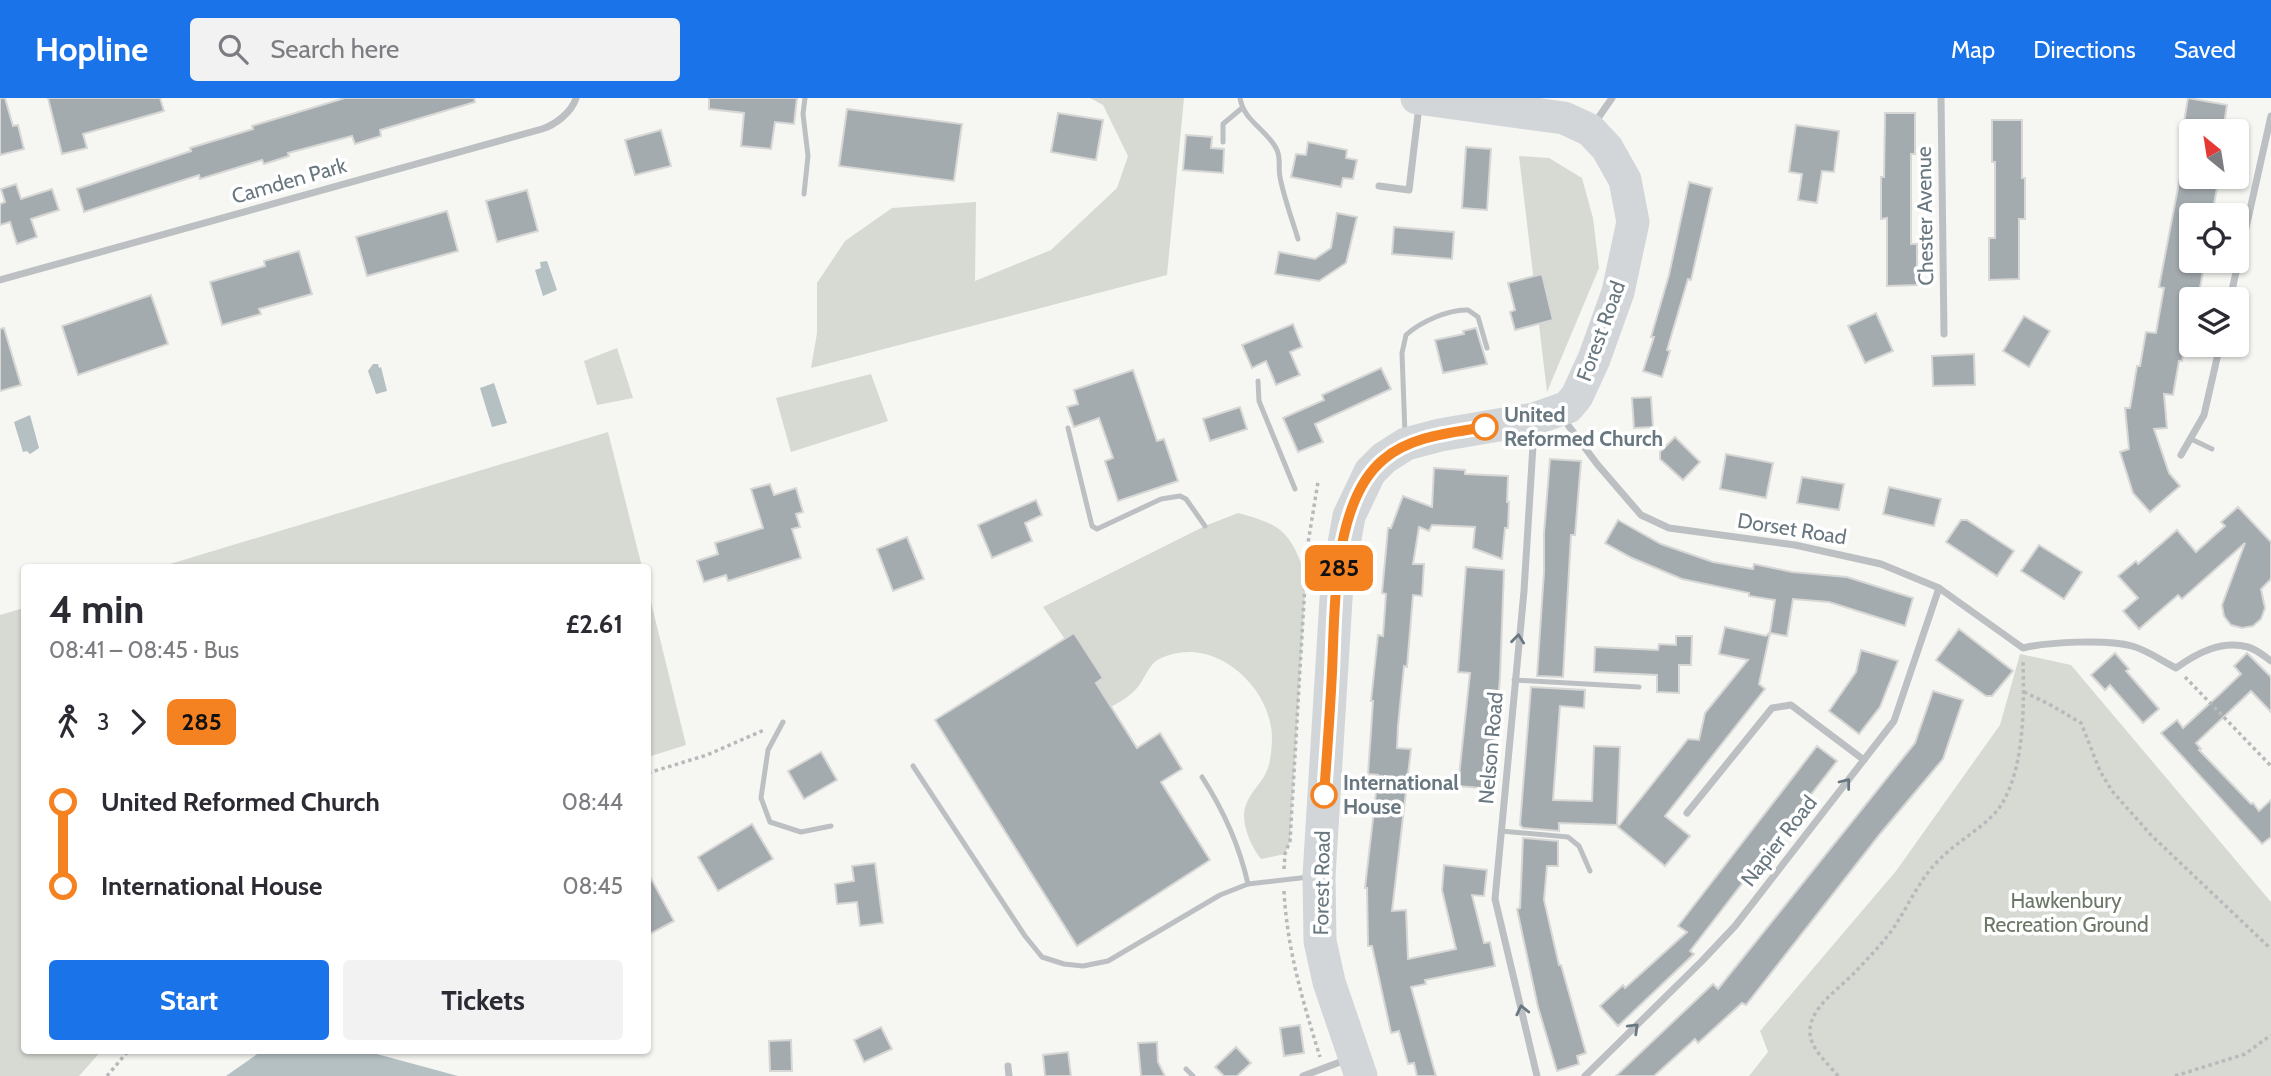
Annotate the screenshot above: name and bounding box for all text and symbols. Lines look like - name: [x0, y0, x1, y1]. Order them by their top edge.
- search box: [190, 18, 680, 81]
- text: Hopline: [35, 29, 148, 69]
- icon: search: [214, 30, 252, 68]
- text: Search here: [270, 33, 399, 65]
- text: Map: [1951, 35, 1995, 64]
- text: Directions: [2033, 35, 2136, 64]
- text: Saved: [2174, 35, 2236, 64]
- north arrow: [2179, 119, 2249, 189]
- map controls: [2179, 119, 2249, 357]
- street label: Chester Avenue: [1911, 146, 1938, 286]
- street label: Camden Park: [229, 152, 350, 209]
- button: locate: [2179, 203, 2249, 273]
- street label: Forest Road: [1571, 277, 1630, 384]
- button: layers: [2179, 287, 2249, 357]
- place label: United Reformed Church: [1504, 402, 1663, 451]
- marker: United Reformed Church: [1472, 414, 1498, 440]
- street label: Dorset Road: [1736, 508, 1848, 549]
- line badge: 285: [1299, 545, 1379, 591]
- text: 285: [1319, 553, 1359, 582]
- text: 4 min: [49, 586, 144, 633]
- text: £2.61: [566, 608, 623, 640]
- one-way arrow: [1511, 633, 1526, 645]
- text: 08:41 – 08:45 · Bus: [49, 636, 239, 664]
- street label: Nelson Road: [1473, 691, 1508, 805]
- icon: walk: [49, 703, 87, 741]
- icon: forward: [119, 703, 157, 741]
- text: 285: [181, 707, 222, 736]
- text: 3: [97, 708, 109, 736]
- place label: International House: [1343, 770, 1459, 819]
- one-way arrow: [1838, 778, 1851, 791]
- marker: International House: [1311, 782, 1337, 808]
- text: United Reformed Church: [101, 786, 380, 818]
- text: 08:44: [562, 788, 623, 816]
- street label: Napier Road: [1735, 790, 1822, 891]
- street label: Forest Road: [1308, 830, 1335, 936]
- text: International House: [101, 870, 322, 902]
- text: 08:45: [562, 872, 623, 900]
- park label: Hawkenbury Recreation Ground: [1983, 888, 2149, 937]
- button: Start: [49, 960, 329, 1040]
- button: Tickets: [343, 960, 623, 1040]
- one-way arrow: [1515, 1004, 1530, 1016]
- one-way arrow: [1625, 1024, 1638, 1037]

